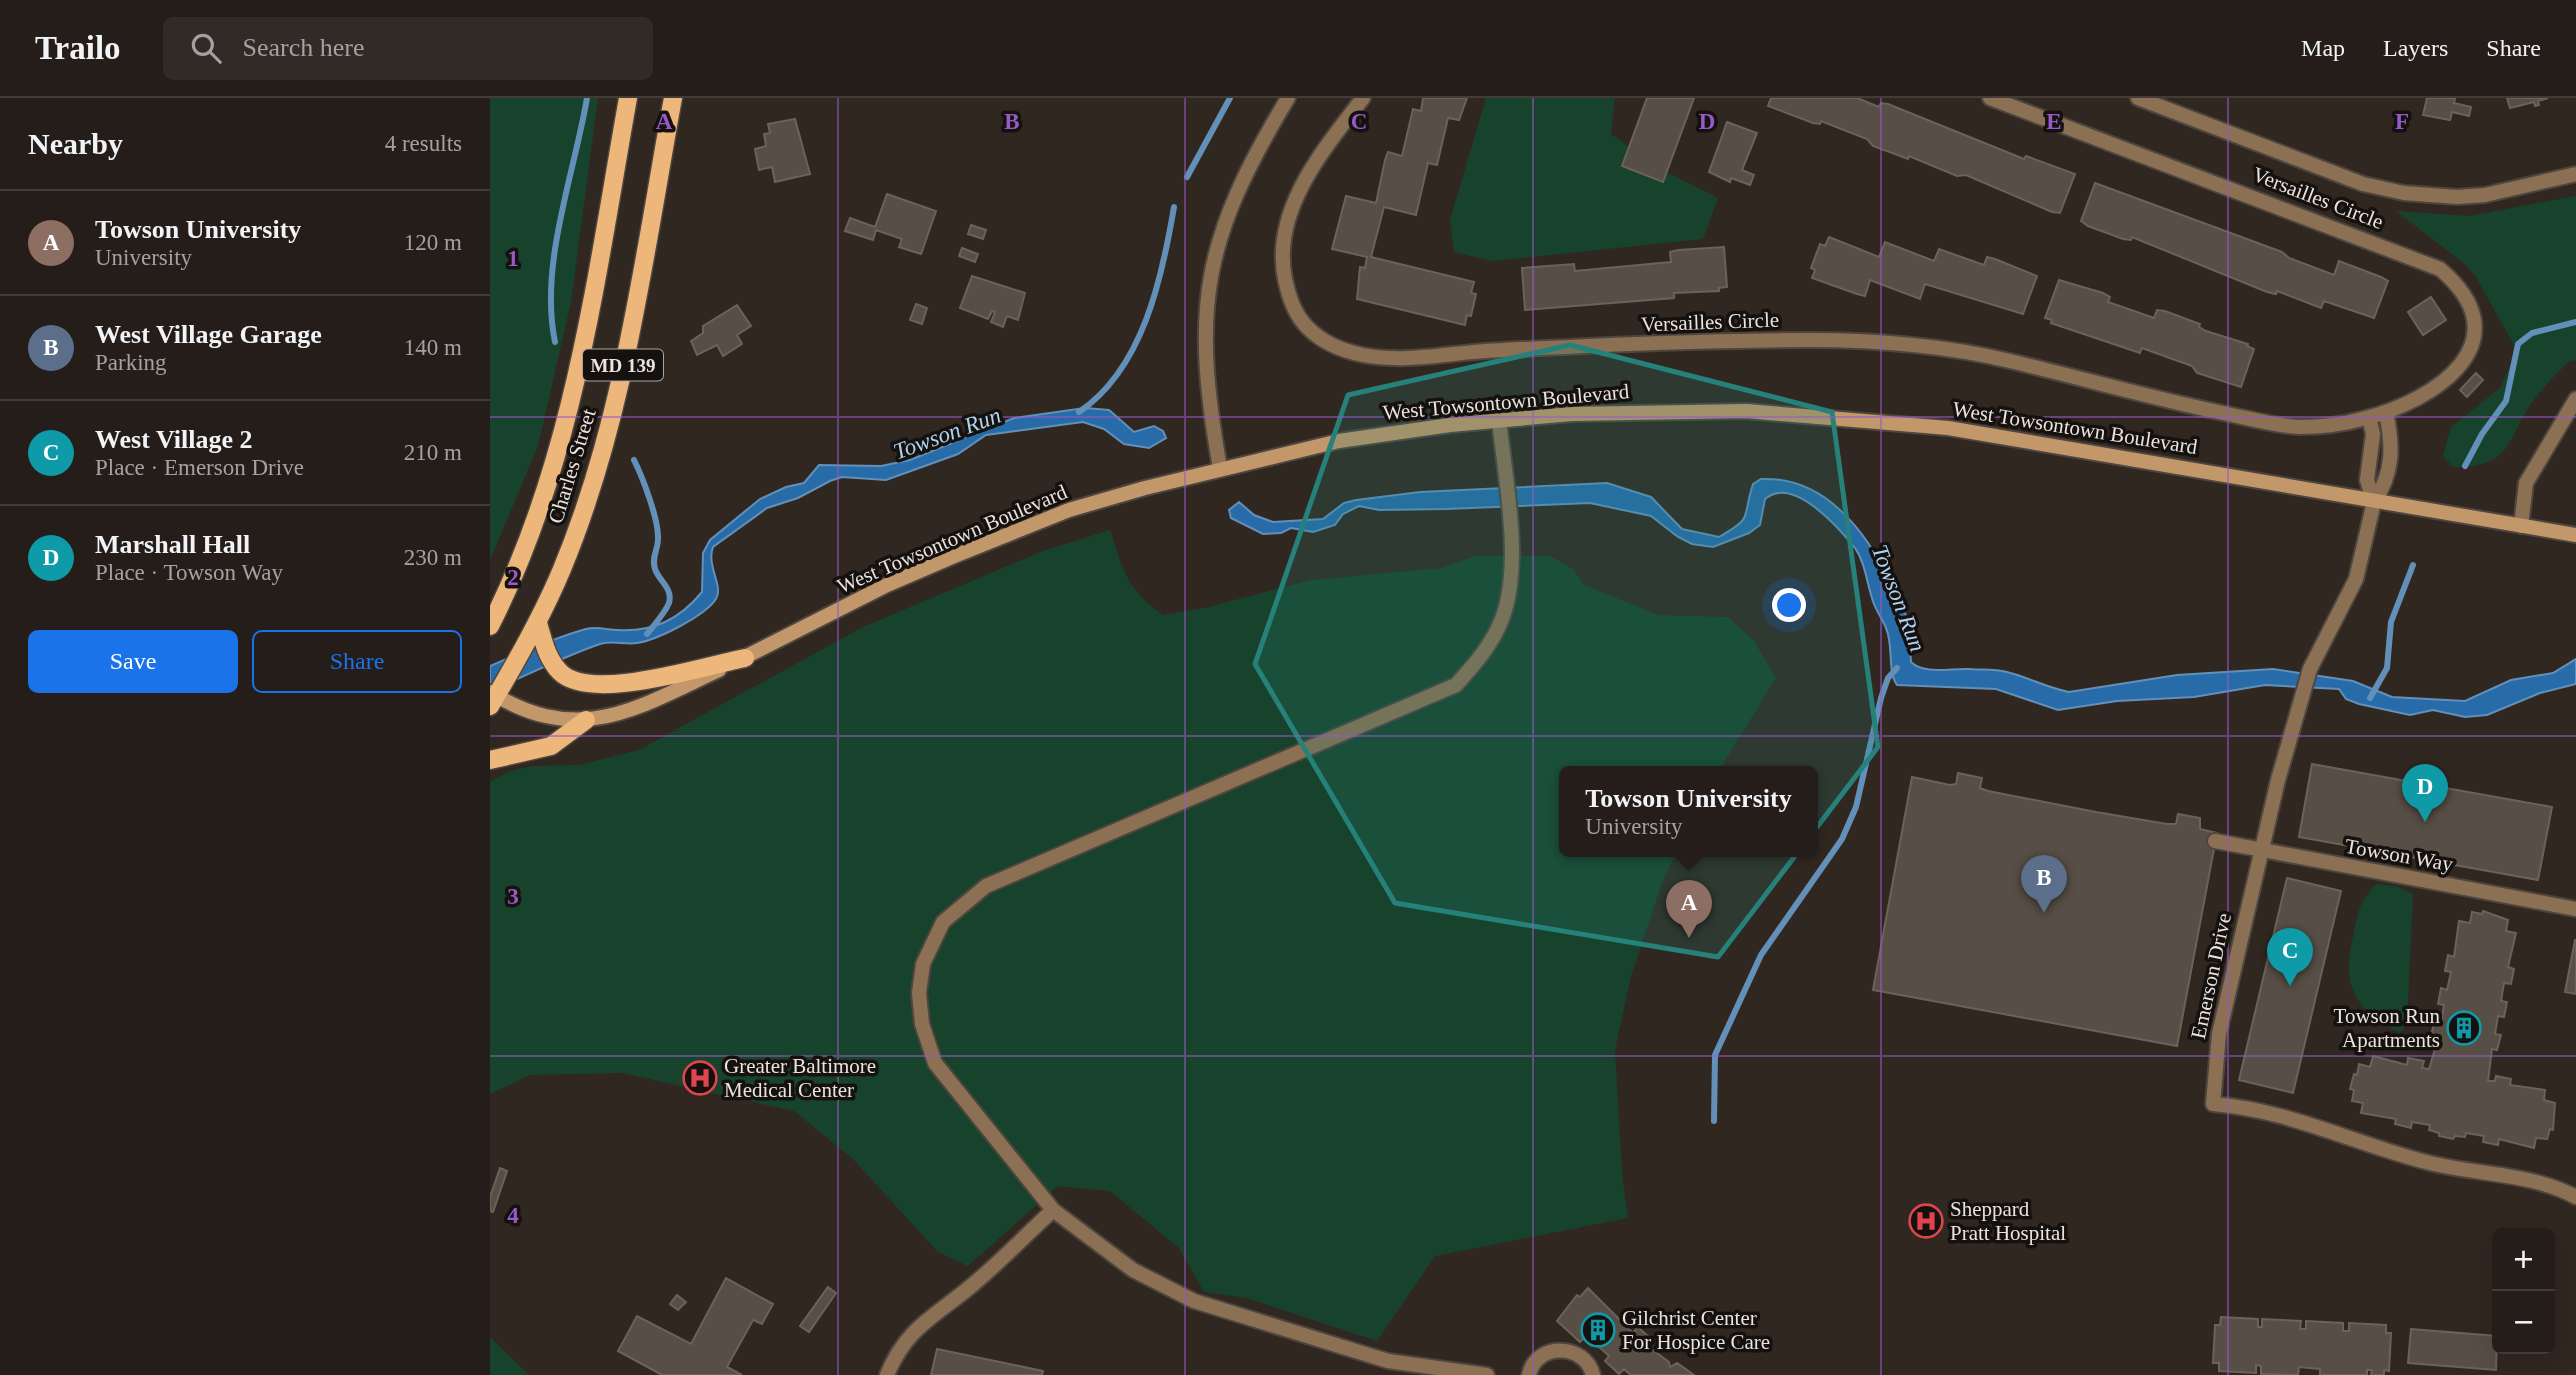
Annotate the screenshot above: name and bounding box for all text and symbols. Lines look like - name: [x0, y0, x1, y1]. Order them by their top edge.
- search box: [163, 17, 653, 80]
- icon: search: [187, 29, 225, 67]
- text: Trailo: [35, 30, 121, 66]
- text: Search here: [243, 33, 365, 62]
- text: Map: [2301, 35, 2345, 61]
- text: Layers: [2383, 35, 2448, 61]
- text: Share: [2486, 35, 2541, 61]
- text: A: [656, 109, 673, 134]
- text: B: [1004, 109, 1020, 134]
- text: C: [1351, 109, 1367, 134]
- text: D: [1699, 109, 1715, 134]
- text: E: [2046, 109, 2062, 134]
- text: F: [2395, 109, 2409, 134]
- text: Nearby: [28, 127, 123, 160]
- text: 4 results: [385, 131, 462, 156]
- street label: Versailles Circle: [2249, 162, 2387, 234]
- text: Towson University: [95, 215, 301, 244]
- text: A: [43, 230, 59, 255]
- text: 120 m: [404, 230, 462, 255]
- text: University: [95, 245, 192, 270]
- text: 1: [507, 246, 519, 271]
- street label: Versailles Circle: [1641, 308, 1779, 336]
- text: West Village Garage: [95, 320, 322, 349]
- text: B: [43, 335, 59, 360]
- text: 140 m: [404, 335, 462, 360]
- text: Parking: [95, 350, 167, 375]
- road number: MD 139: [583, 350, 663, 380]
- street label: West Towsontown Boulevard: [1382, 379, 1631, 425]
- street label: West Towsontown Boulevard: [1951, 397, 2199, 459]
- water label: Towson Run: [890, 403, 1004, 464]
- street label: Charles Street: [543, 406, 601, 526]
- text: West Village 2: [95, 425, 252, 454]
- text: C: [43, 440, 59, 465]
- text: 210 m: [404, 440, 462, 465]
- text: Place · Emerson Drive: [95, 455, 304, 480]
- street label: West Towsontown Boulevard: [834, 479, 1071, 598]
- text: Marshall Hall: [95, 530, 250, 559]
- water label: Towson Run: [1867, 541, 1930, 655]
- text: D: [43, 545, 59, 570]
- text: 230 m: [404, 545, 462, 570]
- text: Place · Towson Way: [95, 560, 283, 585]
- text: 2: [507, 565, 519, 590]
- your location: [1772, 588, 1806, 622]
- button: Save: [28, 630, 238, 693]
- button: Share: [252, 630, 462, 693]
- pin: D: [2402, 764, 2448, 822]
- popup: [1559, 766, 1818, 857]
- text: Towson University: [1585, 784, 1792, 813]
- text: University: [1585, 814, 1682, 839]
- street label: Towson Way: [2343, 834, 2455, 876]
- pin: B: [2021, 855, 2067, 913]
- pin: A: [1666, 880, 1712, 938]
- text: 3: [507, 884, 519, 909]
- street label: Emerson Drive: [2186, 911, 2236, 1041]
- pin: C: [2267, 928, 2313, 986]
- place label: Towson Run Apartments: [2334, 1004, 2440, 1052]
- building icon: Towson Run Apartments: [2445, 1009, 2483, 1047]
- place label: Greater Baltimore Medical Center: [724, 1054, 876, 1102]
- hospital icon: Greater Baltimore Medical Center: [681, 1059, 719, 1097]
- place label: Sheppard Pratt Hospital: [1950, 1197, 2066, 1245]
- hospital icon: Sheppard Pratt Hospital: [1907, 1202, 1945, 1240]
- text: 4: [507, 1203, 519, 1228]
- map controls: [2492, 1228, 2555, 1354]
- button: +: [2492, 1228, 2555, 1291]
- button: −: [2492, 1291, 2555, 1354]
- place label: Gilchrist Center For Hospice Care: [1622, 1306, 1770, 1354]
- building icon: Gilchrist Center For Hospice Care: [1579, 1311, 1617, 1349]

